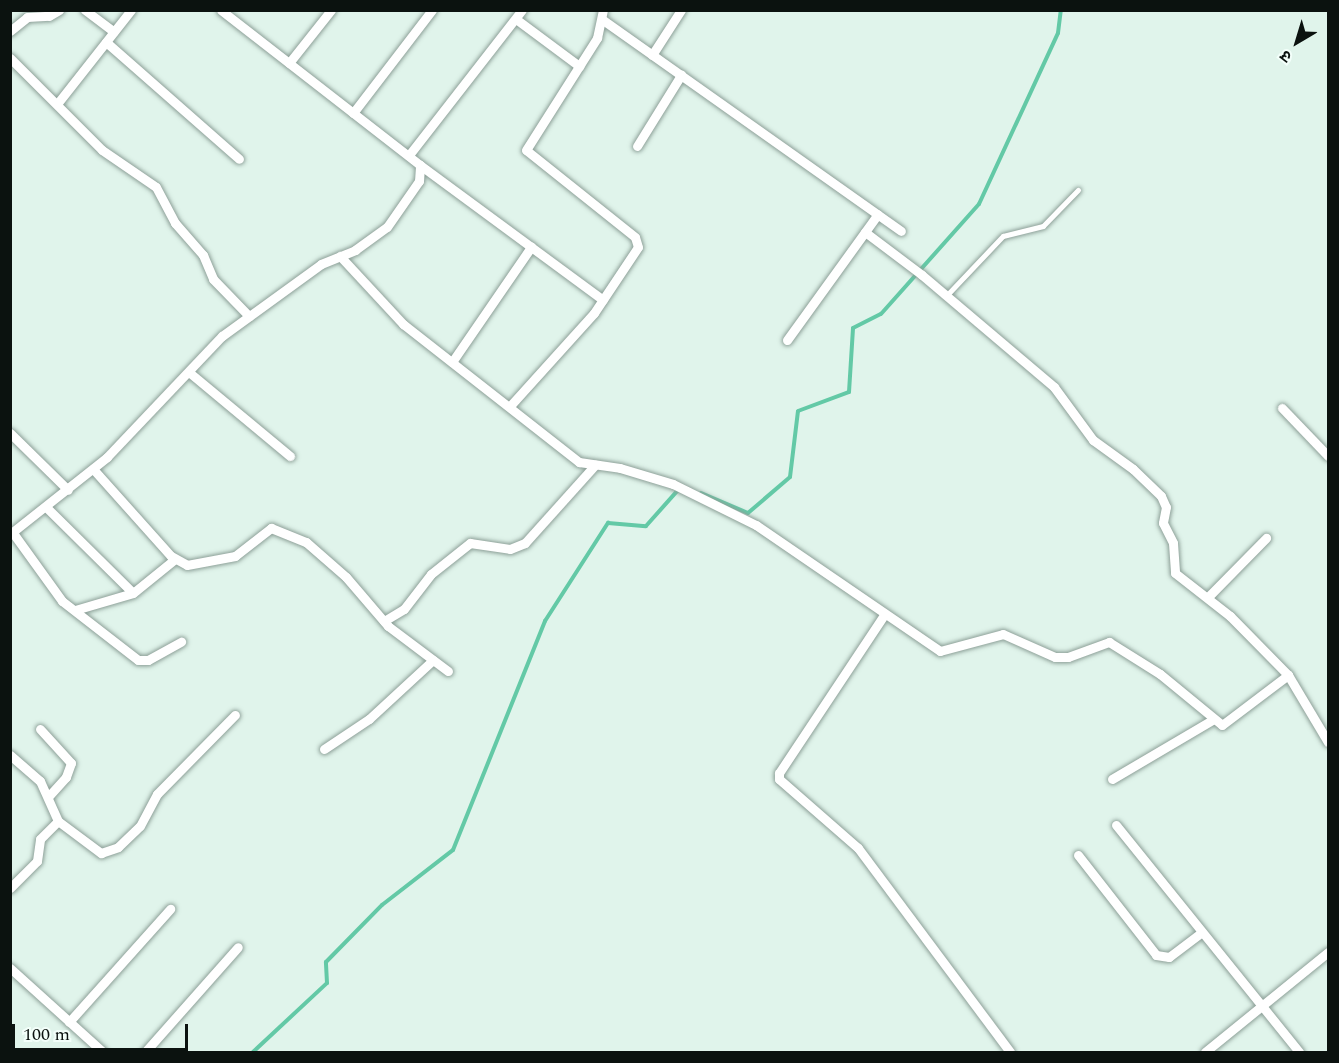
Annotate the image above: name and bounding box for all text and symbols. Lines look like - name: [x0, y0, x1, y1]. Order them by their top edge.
- north arrow: [1267, 12, 1327, 72]
- text: उ: [1275, 44, 1297, 69]
- scale bar: [15, 1012, 190, 1050]
- text: 100 m: [23, 1021, 70, 1048]

